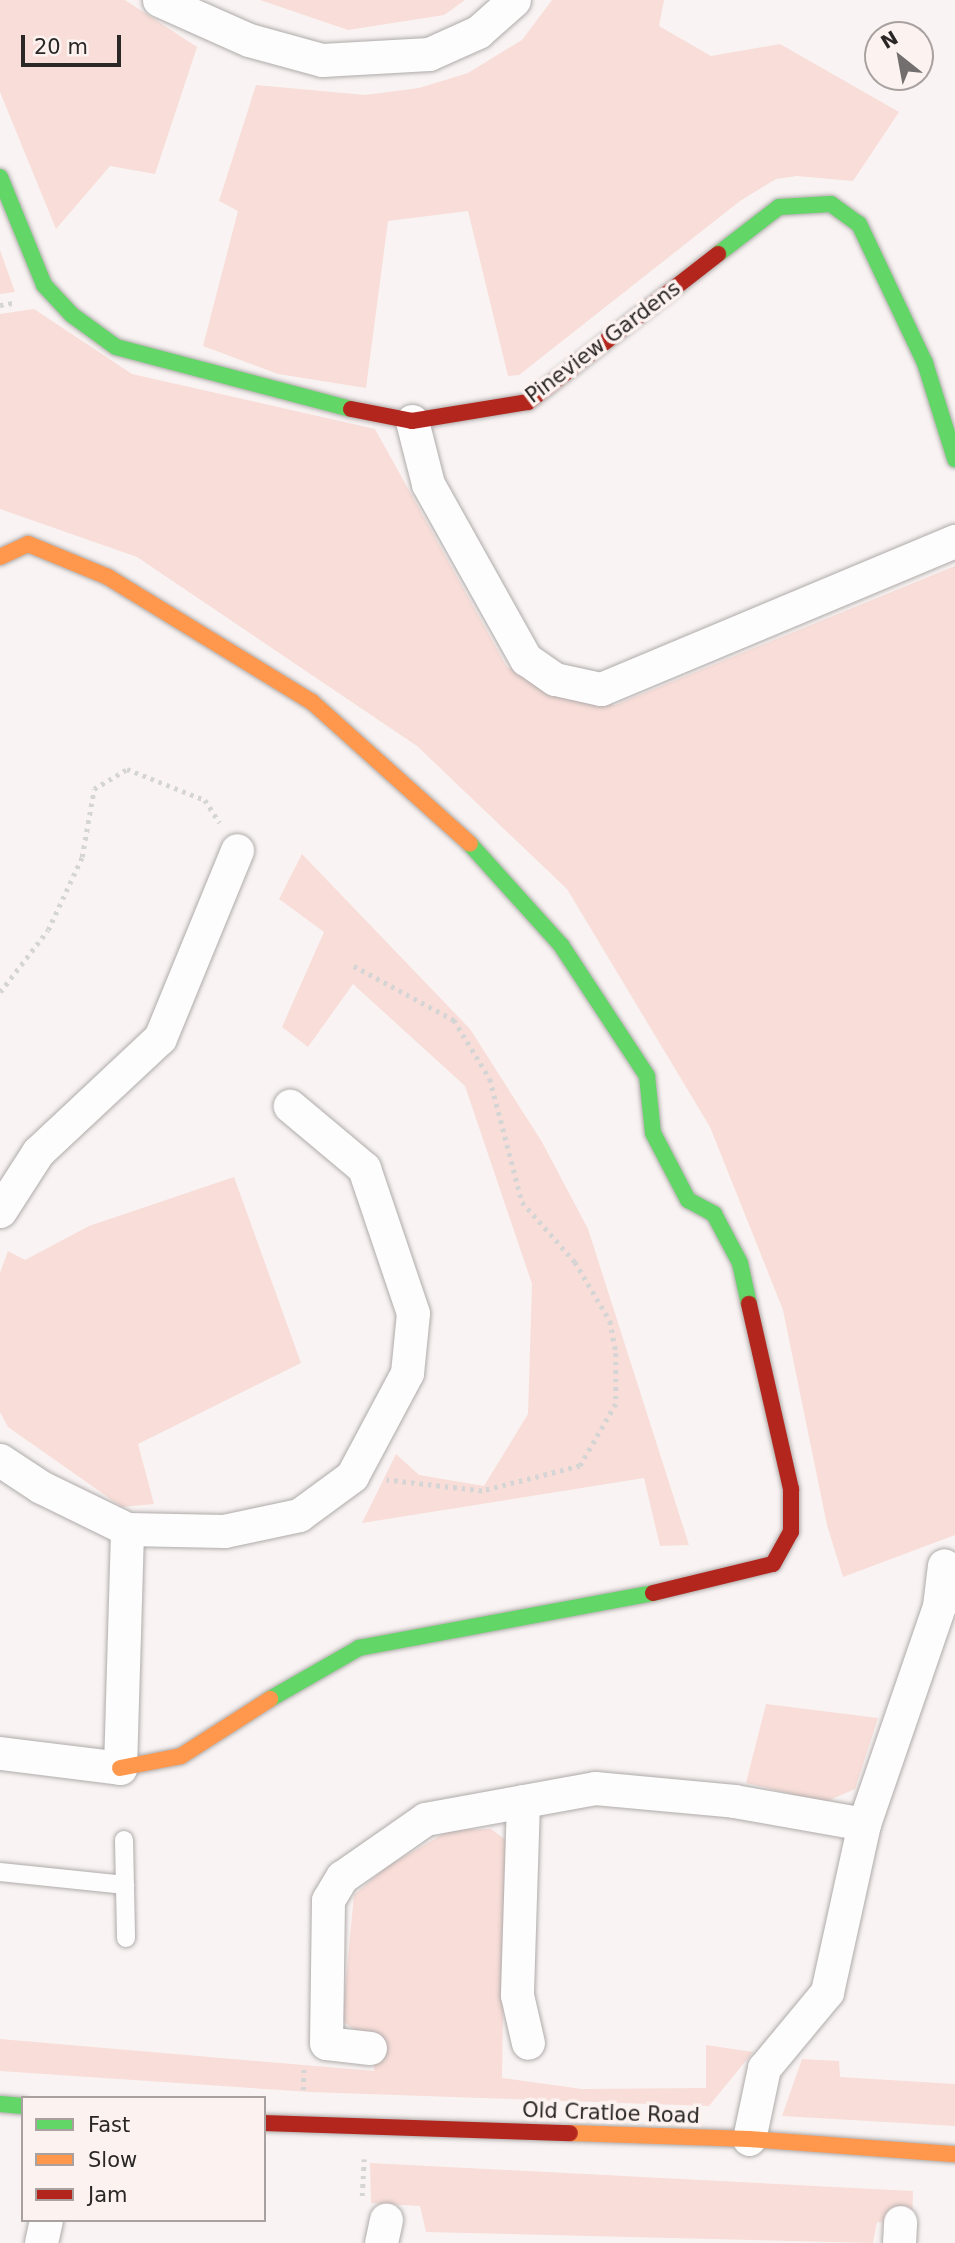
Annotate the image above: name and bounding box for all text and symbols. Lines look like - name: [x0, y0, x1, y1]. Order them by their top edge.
- scale bar: [24, 21, 124, 65]
- north arrow: [864, 21, 934, 91]
- text: N: [877, 26, 902, 53]
- text: 20 m: [34, 35, 88, 59]
- street label: Pineview Gardens: [521, 276, 685, 408]
- legend: [21, 2096, 266, 2222]
- street label: Old Cratloe Road: [522, 2097, 700, 2129]
- text: Fast: [88, 2113, 130, 2137]
- text: Slow: [88, 2148, 137, 2172]
- text: Jam: [88, 2183, 128, 2207]

